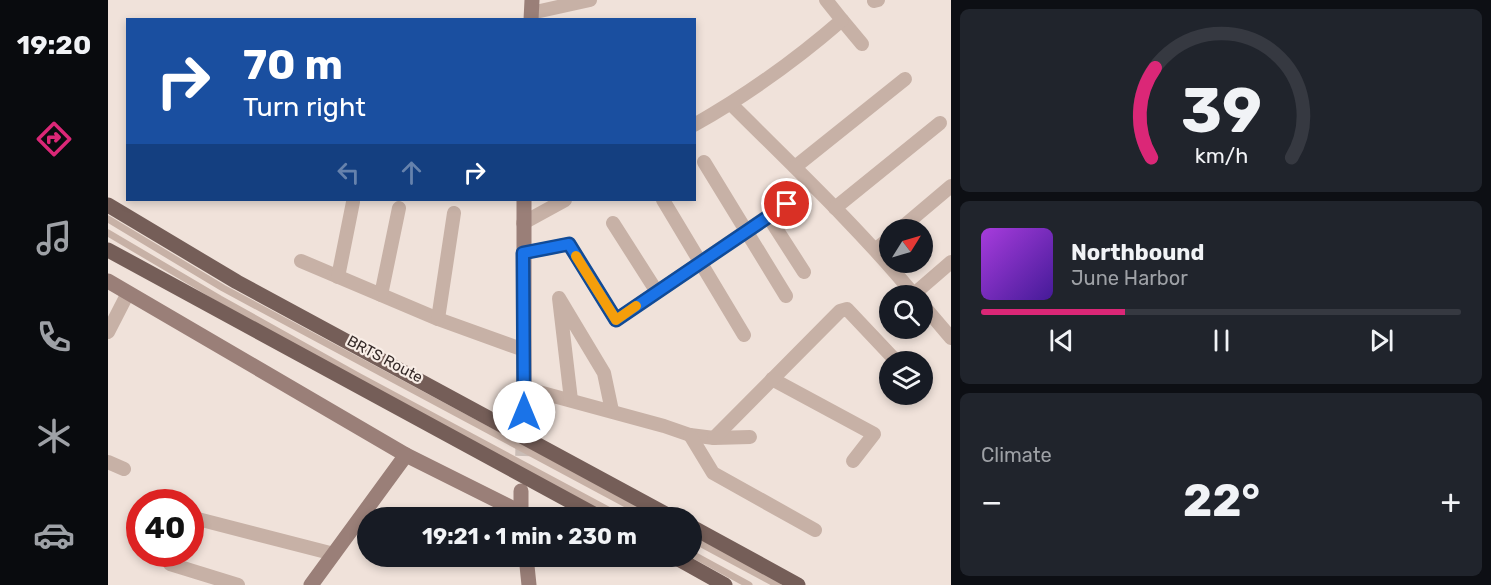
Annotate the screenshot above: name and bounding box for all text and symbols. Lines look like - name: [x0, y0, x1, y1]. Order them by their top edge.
- text: 19:20: [17, 29, 91, 61]
- text: 70 m: [243, 40, 343, 90]
- icon: right: [144, 42, 222, 120]
- text: 39: [1180, 74, 1262, 148]
- text: Turn right: [243, 91, 366, 123]
- icon: directions: [33, 118, 75, 160]
- text: km/h: [1194, 143, 1248, 168]
- icon: left: [332, 156, 365, 189]
- icon: ahead: [395, 156, 428, 189]
- icon: right: [458, 156, 491, 189]
- pin: [761, 178, 812, 229]
- icon: arrive: [770, 187, 803, 220]
- icon: music: [33, 217, 75, 259]
- north arrow: [879, 219, 933, 273]
- map controls: [879, 219, 933, 405]
- text: Northbound: [1071, 239, 1204, 266]
- text: June Harbor: [1071, 266, 1188, 290]
- button: search: [879, 285, 933, 339]
- icon: phone: [33, 316, 75, 358]
- icon: previous: [1045, 324, 1078, 357]
- icon: pause: [1205, 324, 1238, 357]
- icon: next: [1365, 324, 1398, 357]
- street label: BRTS Route: [344, 332, 426, 386]
- button: layers: [879, 351, 933, 405]
- position arrow: [492, 380, 556, 444]
- icon: climate: [33, 415, 75, 457]
- text: Climate: [981, 443, 1052, 467]
- text: 22°: [1183, 474, 1260, 527]
- text: −: [981, 482, 1002, 521]
- text: +: [1440, 482, 1461, 521]
- speed limit sign: 40: [126, 489, 204, 567]
- icon: car: [33, 514, 75, 556]
- text: 19:21 · 1 min · 230 m: [422, 523, 637, 550]

